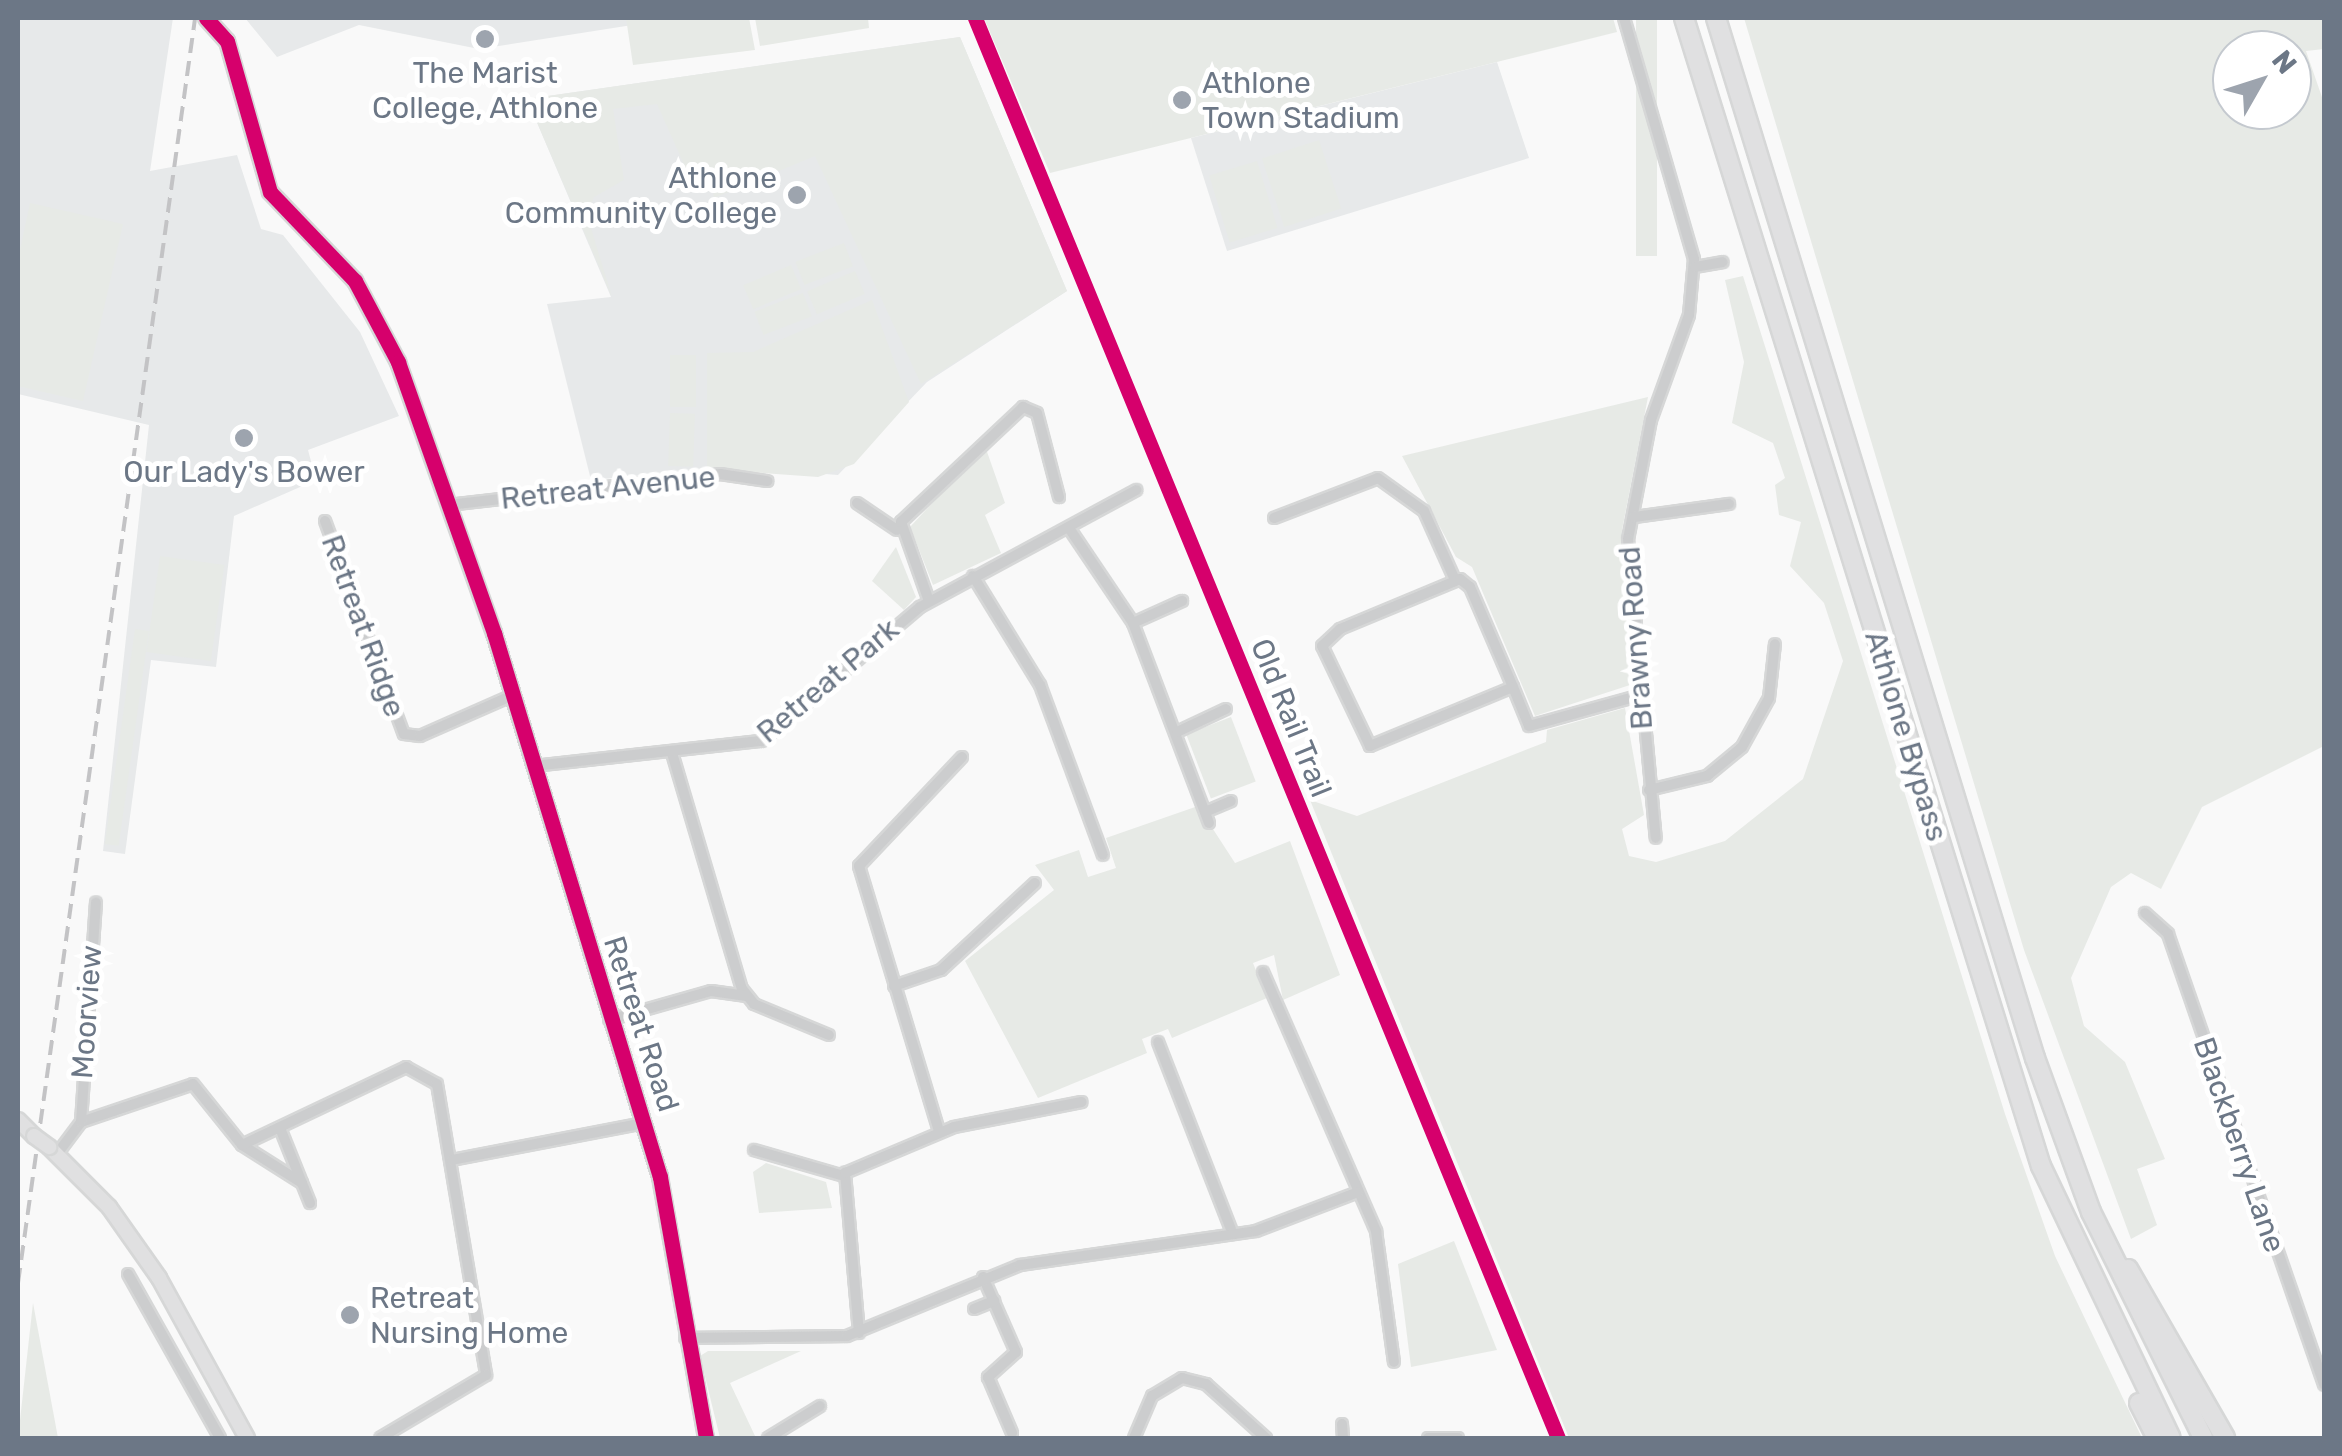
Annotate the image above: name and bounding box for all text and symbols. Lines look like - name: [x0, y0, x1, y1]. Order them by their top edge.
- marker: The Marist College, Athlone: [474, 28, 496, 50]
- north arrow: [2212, 30, 2312, 130]
- text: N: [2265, 44, 2303, 80]
- place label: The Marist College, Athlone: [372, 55, 598, 126]
- place label: Athlone Town Stadium: [1202, 65, 1400, 136]
- marker: Athlone Town Stadium: [1171, 89, 1193, 111]
- place label: Athlone Community College: [504, 160, 777, 230]
- marker: Athlone Community College: [786, 184, 808, 206]
- marker: Our Lady's Bower: [233, 427, 255, 449]
- place label: Our Lady's Bower: [123, 454, 365, 490]
- street label: Retreat Avenue: [499, 459, 717, 517]
- street label: Retreat Ridge: [313, 530, 413, 722]
- street label: Brawny Road: [1612, 545, 1660, 731]
- street label: Retreat Park: [750, 611, 906, 751]
- street label: Athlone Bypass: [1857, 627, 1955, 845]
- street label: Old Rail Trail: [1243, 633, 1339, 803]
- street label: Retreat Road: [596, 932, 686, 1116]
- street label: Moorview: [64, 944, 110, 1080]
- street label: Blackberry Lane: [2185, 1032, 2293, 1258]
- place label: Retreat Nursing Home: [370, 1280, 568, 1350]
- marker: Retreat Nursing Home: [339, 1304, 361, 1326]

